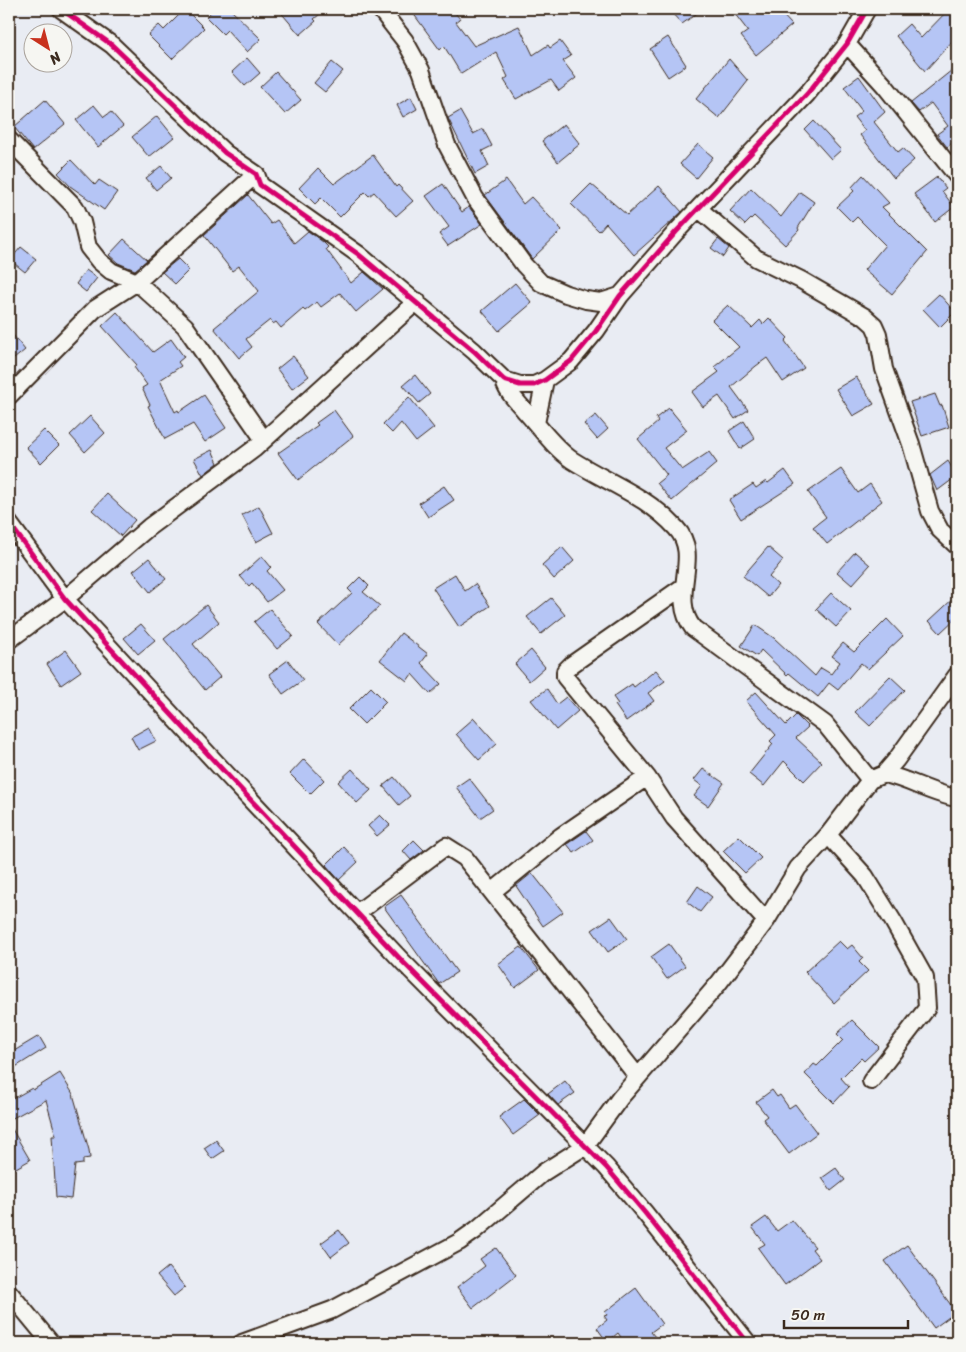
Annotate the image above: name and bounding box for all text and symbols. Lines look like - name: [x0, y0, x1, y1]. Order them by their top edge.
- north arrow: [22, 22, 72, 72]
- text: N: [44, 45, 67, 71]
- scale bar: [784, 1297, 907, 1329]
- text: 50 m: [791, 1302, 826, 1328]

